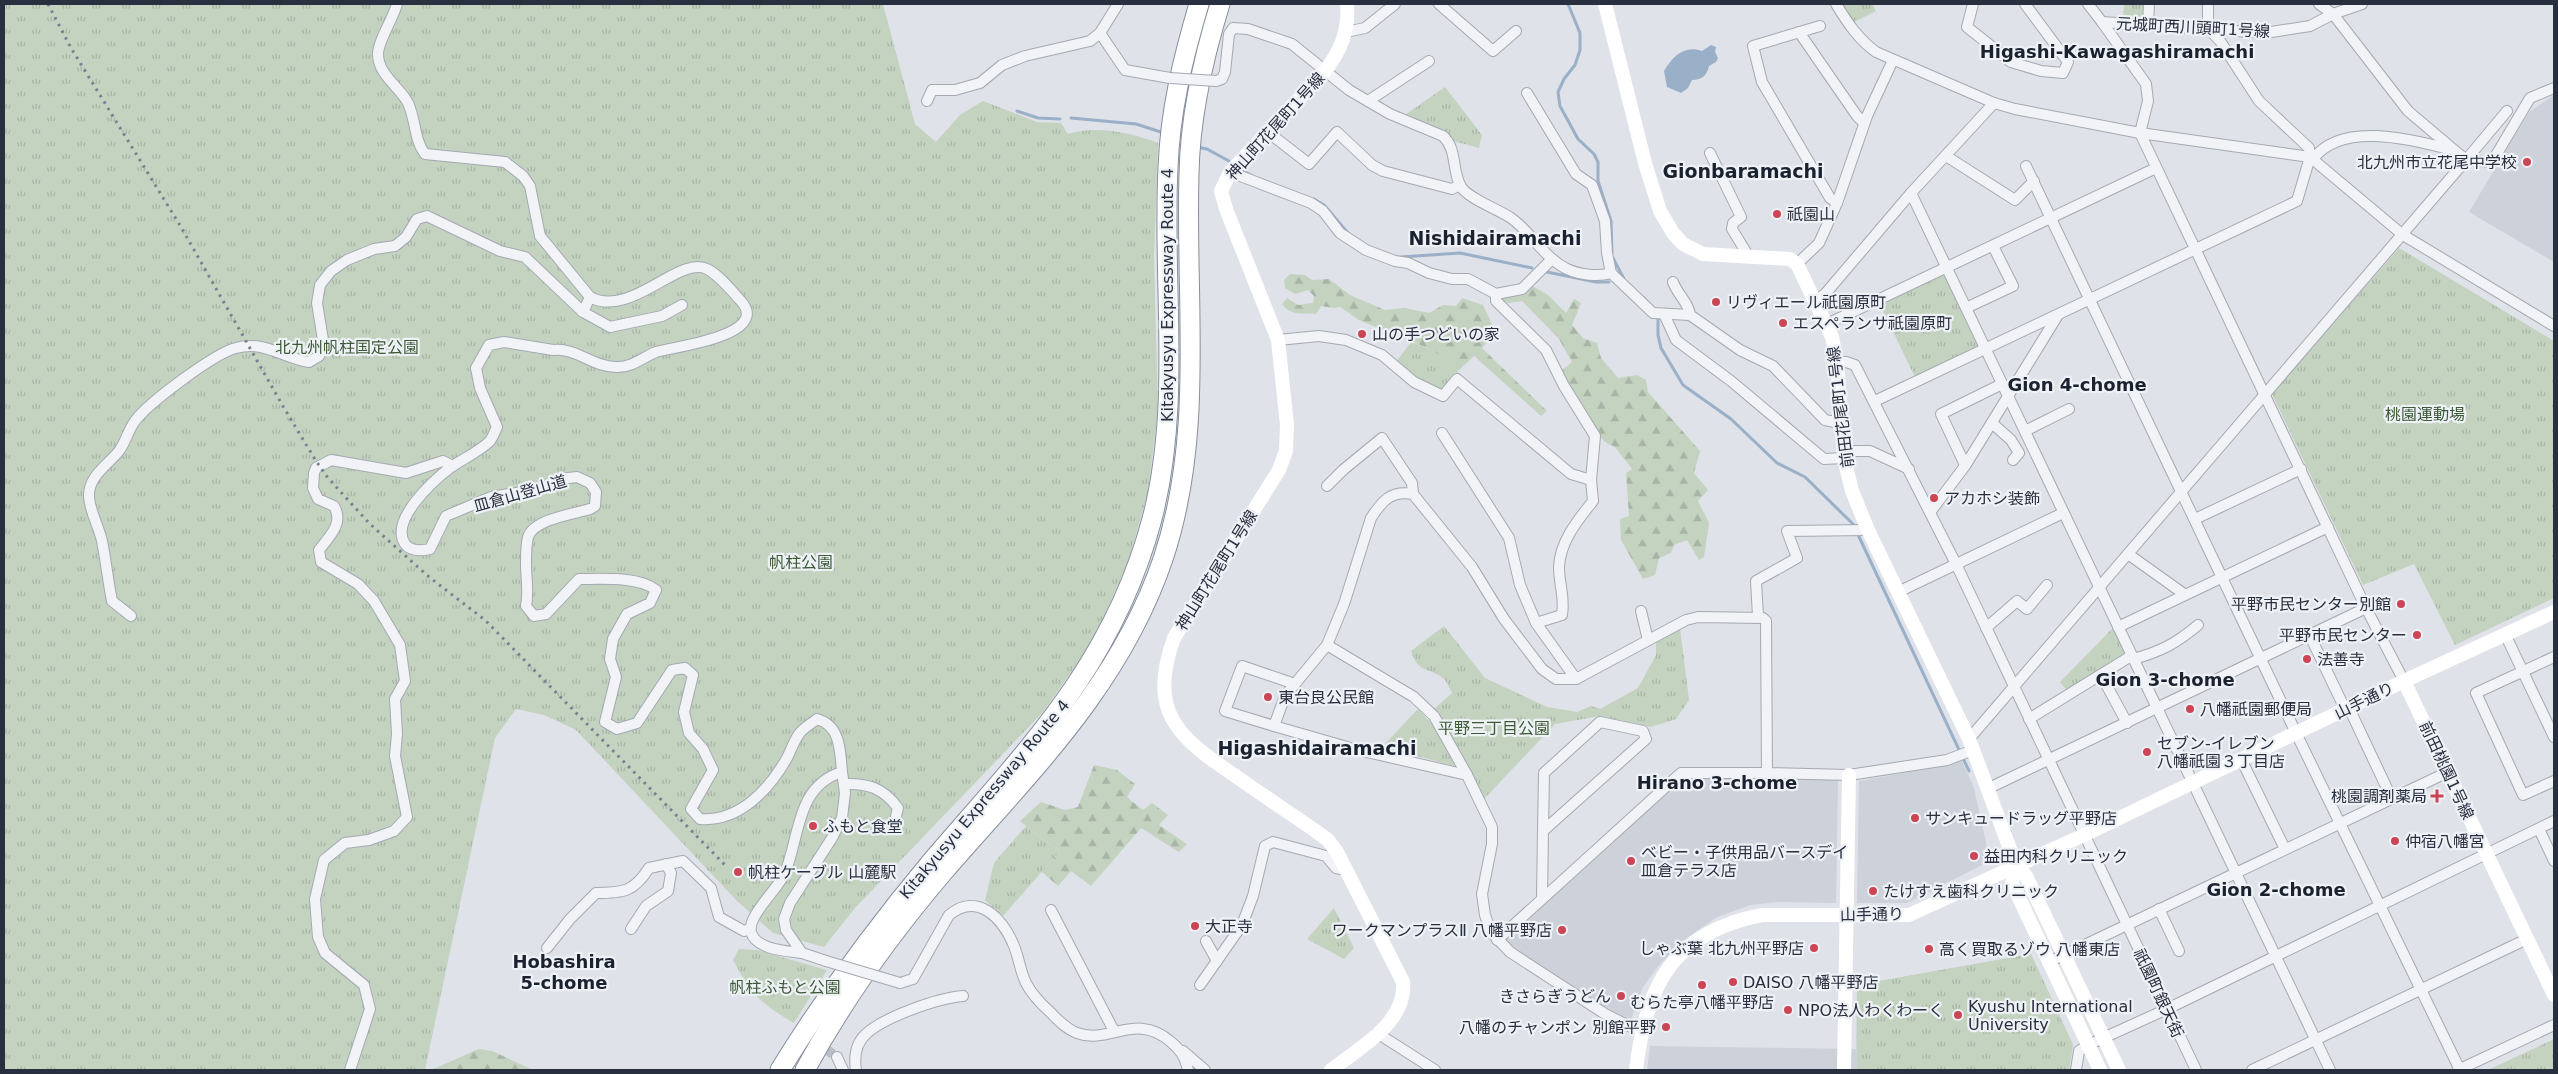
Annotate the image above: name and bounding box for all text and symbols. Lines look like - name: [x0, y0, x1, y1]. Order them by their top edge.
- street label: 元城町西川頭町1号線: [2115, 14, 2270, 41]
- district label: Higashi-Kawagashiramachi: [1980, 41, 2254, 62]
- street label: 神山町花尾町1号線: [1222, 69, 1329, 184]
- place label: 北九州市立花尾中学校: [2357, 153, 2517, 172]
- marker: 北九州市立花尾中学校: [2521, 156, 2533, 168]
- district label: Gionbaramachi: [1662, 160, 1824, 182]
- street label: Kitakyusyu Expressway Route 4: [1158, 168, 1177, 422]
- place label: 祇園山: [1787, 205, 1835, 224]
- marker: 祇園山: [1771, 208, 1783, 220]
- district label: Nishidairamachi: [1409, 227, 1581, 249]
- place label: リヴィエール祇園原町: [1726, 293, 1886, 312]
- marker: リヴィエール祇園原町: [1710, 296, 1722, 308]
- place label: エスペランサ祇園原町: [1793, 314, 1952, 333]
- marker: エスペランサ祇園原町: [1777, 317, 1789, 329]
- place label: 山の手つどいの家: [1372, 325, 1500, 344]
- marker: 山の手つどいの家: [1356, 328, 1368, 340]
- park label: 北九州帆柱国定公園: [275, 338, 419, 357]
- street label: 前田花尾町1号線: [1824, 345, 1857, 469]
- district label: Gion 4-chome: [2007, 374, 2147, 395]
- park label: 桃園運動場: [2385, 405, 2465, 424]
- street label: 皿倉山登山道: [471, 471, 569, 516]
- place label: アカホシ装飾: [1944, 489, 2040, 508]
- marker: アカホシ装飾: [1928, 492, 1940, 504]
- street label: 神山町花尾町1号線: [1172, 507, 1261, 634]
- park label: 帆柱公園: [769, 553, 833, 572]
- place label: 平野市民センター別館: [2231, 595, 2391, 614]
- marker: 平野市民センター別館: [2395, 598, 2407, 610]
- place label: 平野市民センター: [2279, 626, 2407, 645]
- marker: 平野市民センター: [2411, 629, 2423, 641]
- place label: 法善寺: [2317, 650, 2365, 669]
- marker: 法善寺: [2301, 653, 2313, 665]
- district label: Gion 3-chome: [2095, 669, 2235, 690]
- street label: 山手通り: [2331, 678, 2397, 723]
- place label: 東台良公民館: [1278, 688, 1374, 707]
- marker: 東台良公民館: [1262, 691, 1274, 703]
- street label: Kitakyusyu Expressway Route 4: [895, 696, 1073, 903]
- place label: 八幡祇園郵便局: [2200, 700, 2312, 719]
- marker: 八幡祇園郵便局: [2184, 703, 2196, 715]
- street label: 前田桃園1号線: [2415, 718, 2478, 822]
- park label: 平野三丁目公園: [1438, 719, 1550, 738]
- place label: セブン-イレブン 八幡祇園３丁目店: [2157, 734, 2285, 771]
- district label: Higashidairamachi: [1217, 737, 1417, 759]
- marker: セブン-イレブン 八幡祇園３丁目店: [2141, 746, 2153, 758]
- district label: Hirano 3-chome: [1637, 772, 1797, 793]
- place label: 桃園調剤薬局: [2331, 787, 2427, 806]
- marker: 桃園調剤薬局: [2431, 790, 2443, 802]
- place label: サンキュードラッグ平野店: [1925, 809, 2117, 828]
- marker: サンキュードラッグ平野店: [1909, 812, 1921, 824]
- place label: ふもと食堂: [823, 817, 903, 836]
- marker: ふもと食堂: [807, 820, 819, 832]
- place label: 仲宿八幡宮: [2405, 832, 2485, 851]
- marker: 仲宿八幡宮: [2389, 835, 2401, 847]
- place label: ベビー・子供用品バースデイ 皿倉テラス店: [1641, 843, 1848, 880]
- place label: 益田内科クリニック: [1984, 847, 2128, 866]
- marker: 益田内科クリニック: [1968, 850, 1980, 862]
- marker: ベビー・子供用品バースデイ 皿倉テラス店: [1625, 855, 1637, 867]
- place label: 帆柱ケーブル 山麓駅: [748, 863, 896, 882]
- marker: 帆柱ケーブル 山麓駅: [732, 866, 744, 878]
- district label: Gion 2-chome: [2206, 879, 2346, 900]
- place label: たけすえ歯科クリニック: [1883, 882, 2059, 901]
- marker: たけすえ歯科クリニック: [1867, 885, 1879, 897]
- street label: 山手通り: [1840, 904, 1904, 925]
- place label: 大正寺: [1205, 917, 1253, 936]
- marker: 大正寺: [1189, 920, 1201, 932]
- place label: ワークマンプラスⅡ 八幡平野店: [1332, 921, 1552, 940]
- marker: ワークマンプラスⅡ 八幡平野店: [1556, 924, 1568, 936]
- place label: しゃぶ葉 北九州平野店: [1639, 939, 1804, 958]
- place label: 高く買取るゾウ 八幡東店: [1939, 940, 2120, 959]
- marker: しゃぶ葉 北九州平野店: [1808, 942, 1820, 954]
- marker: 高く買取るゾウ 八幡東店: [1923, 943, 1935, 955]
- street label: 祇園町銀天街: [2130, 946, 2187, 1041]
- district label: Hobashira 5-chome: [512, 951, 616, 993]
- place label: DAISO 八幡平野店: [1743, 973, 1879, 992]
- marker: DAISO 八幡平野店: [1727, 976, 1739, 988]
- park label: 帆柱ふもと公園: [729, 978, 841, 997]
- marker: むらた亭八幡平野店: [1696, 979, 1708, 991]
- place label: きさらぎうどん: [1499, 987, 1611, 1006]
- marker: きさらぎうどん: [1615, 990, 1627, 1002]
- place label: むらた亭八幡平野店: [1630, 993, 1774, 1012]
- place label: Kyushu International University: [1968, 997, 2133, 1034]
- place label: NPO法人わくわーく: [1798, 1001, 1944, 1020]
- marker: NPO法人わくわーく: [1782, 1004, 1794, 1016]
- marker: Kyushu International University: [1952, 1009, 1964, 1021]
- place label: 八幡のチャンポン 別館平野: [1459, 1018, 1656, 1037]
- marker: 八幡のチャンポン 別館平野: [1660, 1021, 1672, 1033]

